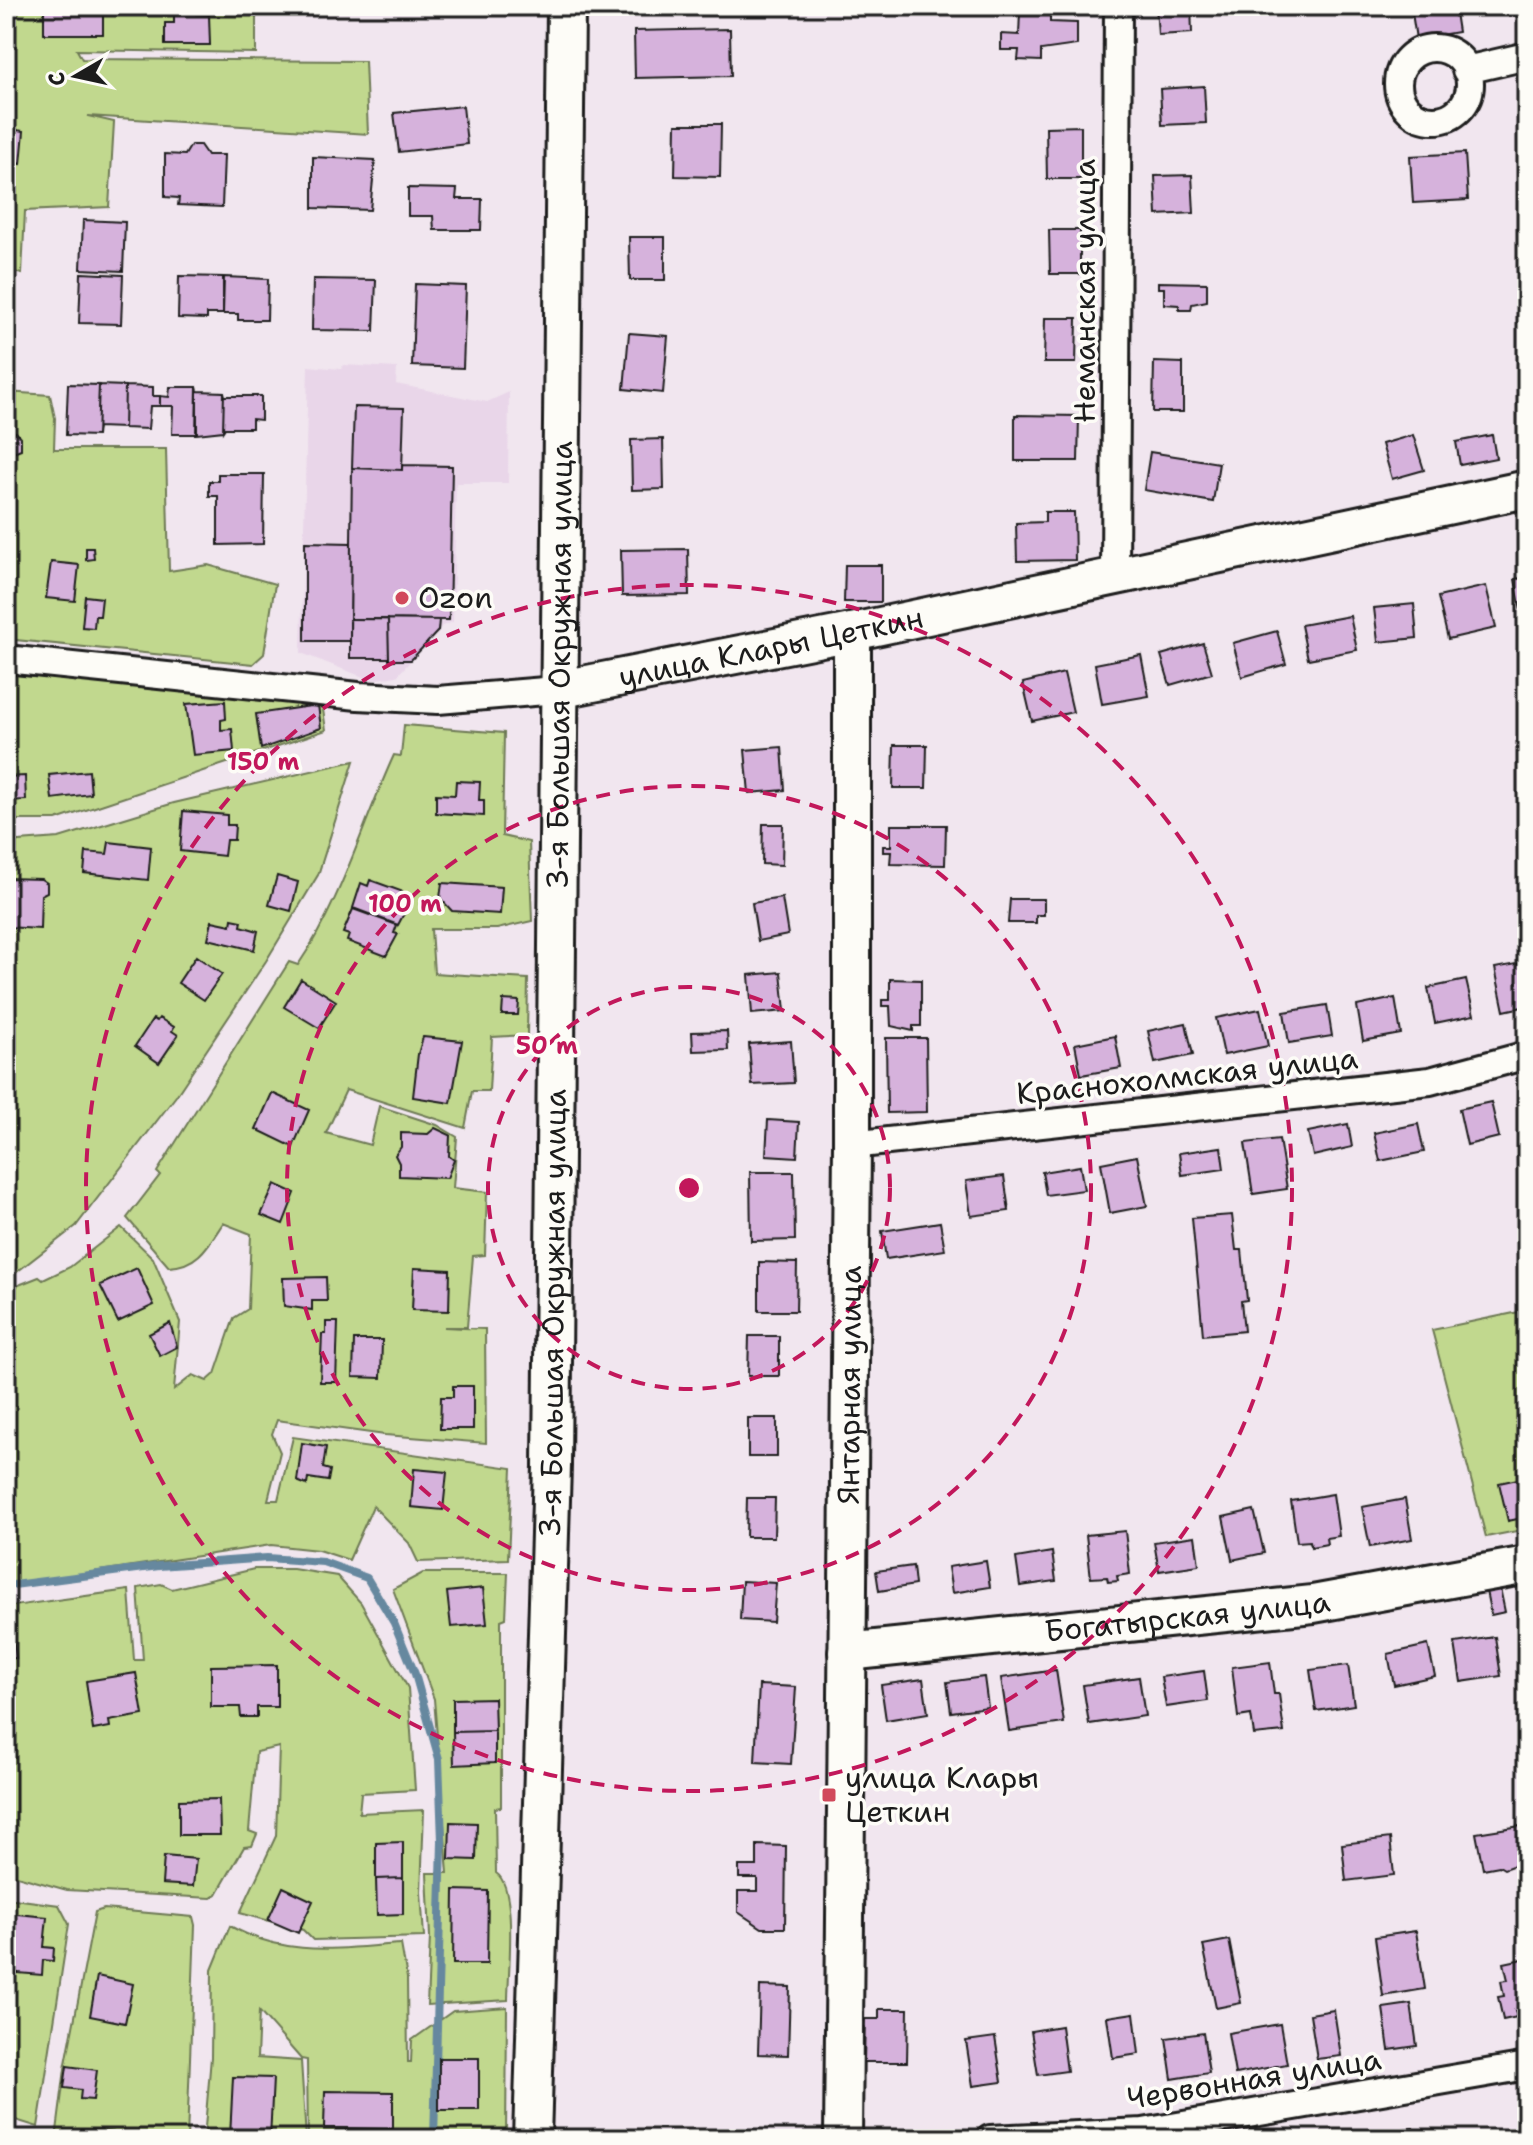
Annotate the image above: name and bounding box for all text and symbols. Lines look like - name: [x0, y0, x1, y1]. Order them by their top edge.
- north arrow: [36, 36, 116, 116]
- text: С: [41, 70, 72, 88]
- street label: Неманская улица: [1064, 159, 1105, 423]
- street label: 3-я Большая Окружная улица: [537, 440, 582, 890]
- place label: Ozon: [418, 577, 493, 618]
- marker: Ozon: [393, 589, 411, 607]
- street label: улица Клары Цеткин: [615, 596, 927, 697]
- text: 150 m: [227, 746, 299, 778]
- text: 100 m: [368, 888, 442, 920]
- text: 50 m: [516, 1030, 578, 1062]
- street label: Краснохолмская улица: [1014, 1037, 1360, 1114]
- street label: 3-я Большая Окружная улица: [529, 1088, 576, 1538]
- centre of rings: [675, 1174, 703, 1202]
- street label: Янтарная улица: [828, 1265, 871, 1505]
- street label: Богатырская улица: [1043, 1580, 1333, 1652]
- place label: улица Клары Цеткин: [845, 1757, 1039, 1832]
- marker: улица Клары Цеткин: [820, 1786, 838, 1804]
- street label: Червонная улица: [1124, 2038, 1384, 2119]

